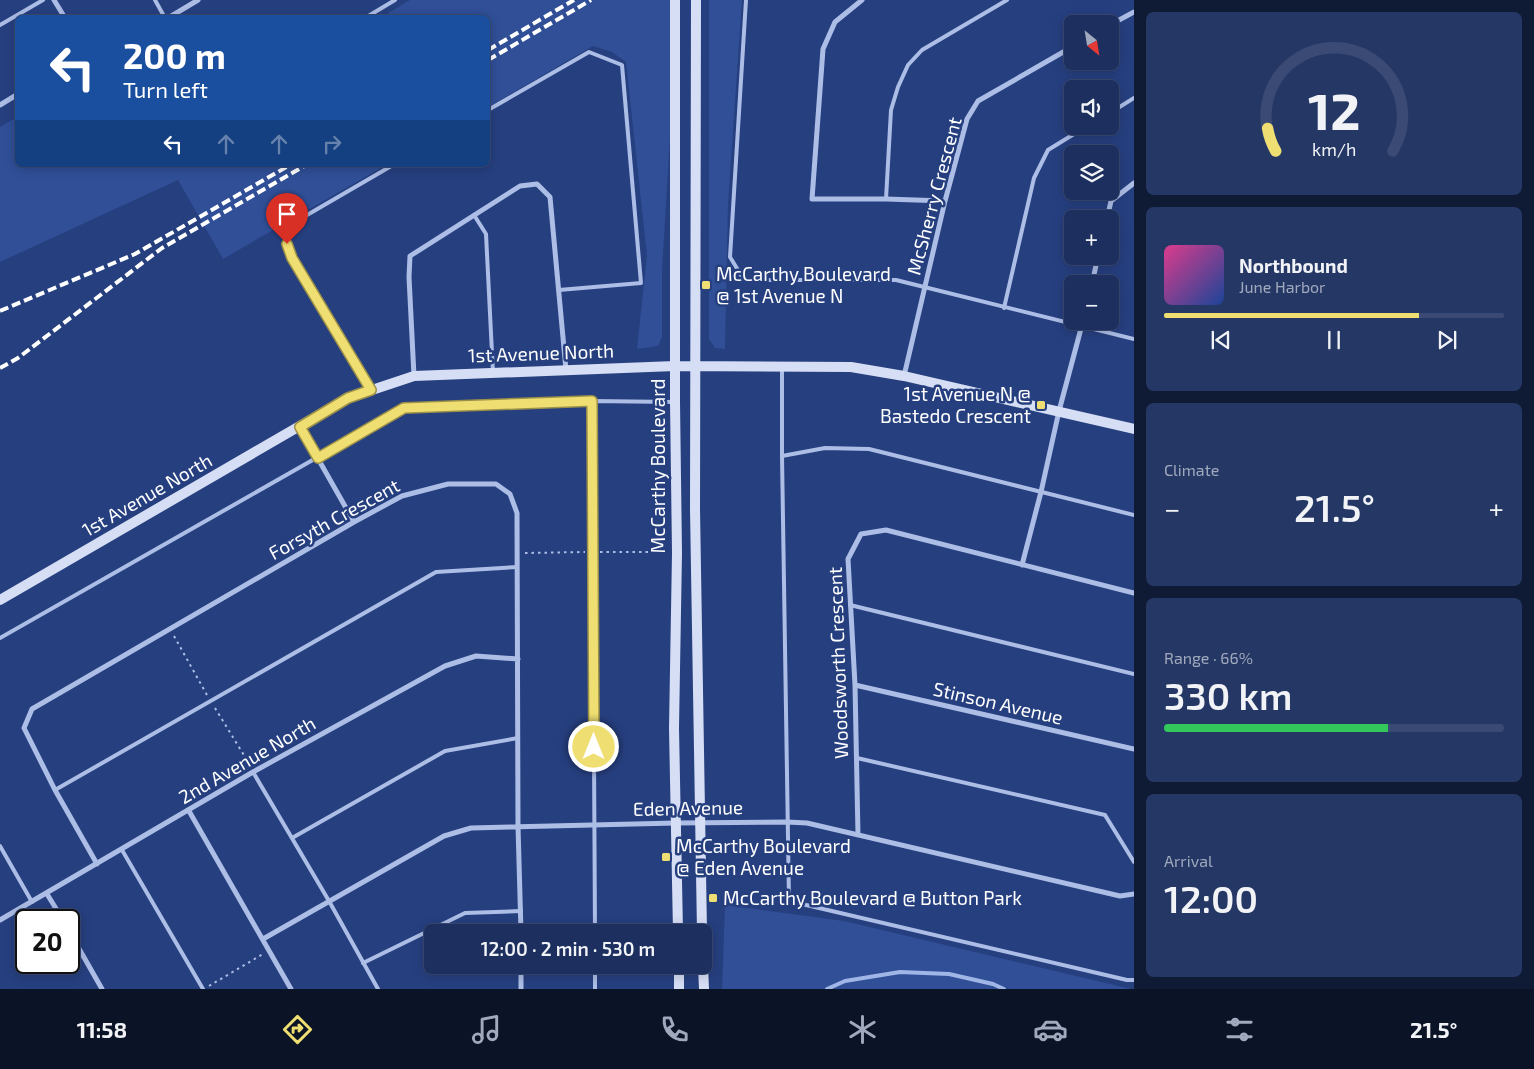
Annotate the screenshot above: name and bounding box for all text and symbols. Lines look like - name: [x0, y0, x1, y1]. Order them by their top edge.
- north arrow: [1064, 15, 1119, 70]
- map controls: [1064, 15, 1119, 330]
- text: 200 m: [123, 34, 226, 76]
- icon: left: [40, 35, 105, 100]
- text: Turn left: [123, 76, 208, 102]
- text: 12: [1308, 78, 1360, 140]
- button: sound: [1064, 80, 1119, 135]
- street label: McSherry Crescent: [901, 114, 966, 277]
- icon: left: [159, 130, 187, 158]
- icon: ahead: [212, 130, 240, 158]
- icon: ahead: [265, 130, 293, 158]
- icon: right: [318, 130, 346, 158]
- text: km/h: [1312, 138, 1356, 160]
- button: layers: [1064, 145, 1119, 200]
- pin: [266, 193, 308, 244]
- icon: arrive: [273, 200, 301, 228]
- button: +: [1064, 210, 1119, 265]
- text: Northbound: [1239, 254, 1348, 277]
- place label: McCarthy Boulevard @ 1st Avenue N: [716, 262, 891, 307]
- button: −: [1064, 275, 1119, 330]
- text: June Harbor: [1239, 277, 1326, 296]
- marker: McCarthy Boulevard @ 1st Avenue N: [700, 279, 712, 291]
- icon: previous: [1207, 326, 1235, 354]
- icon: pause: [1320, 326, 1348, 354]
- icon: next: [1433, 326, 1461, 354]
- street label: 1st Avenue North: [468, 338, 614, 367]
- street label: McCarthy Boulevard: [646, 379, 669, 553]
- place label: 1st Avenue N @ Bastedo Crescent: [880, 382, 1031, 427]
- marker: 1st Avenue N @ Bastedo Crescent: [1035, 399, 1047, 411]
- street label: 1st Avenue North: [78, 448, 216, 541]
- text: Climate: [1164, 460, 1219, 479]
- street label: Forsyth Crescent: [264, 473, 403, 564]
- text: 21.5°: [1294, 484, 1375, 530]
- text: −: [1164, 491, 1180, 525]
- text: +: [1489, 491, 1504, 525]
- street label: Woodsworth Crescent: [823, 567, 852, 759]
- text: Range · 66%: [1164, 648, 1253, 667]
- text: 330 km: [1164, 672, 1292, 718]
- street label: Stinson Avenue: [931, 676, 1065, 729]
- street label: 2nd Avenue North: [174, 711, 319, 808]
- position arrow: [567, 720, 619, 772]
- street label: Eden Avenue: [633, 795, 743, 820]
- place label: McCarthy Boulevard @ Eden Avenue: [676, 834, 851, 879]
- marker: McCarthy Boulevard @ Eden Avenue: [660, 851, 672, 863]
- text: Arrival: [1164, 851, 1213, 870]
- text: 12:00: [1164, 875, 1258, 921]
- place label: McCarthy Boulevard @ Button Park: [723, 886, 1022, 909]
- marker: McCarthy Boulevard @ Button Park: [707, 892, 719, 904]
- speed limit sign: 20: [15, 909, 80, 974]
- text: 12:00 · 2 min · 530 m: [481, 937, 655, 960]
- icon: directions: [280, 1012, 315, 1047]
- icon: music: [469, 1012, 504, 1047]
- icon: phone: [657, 1012, 692, 1047]
- icon: climate: [845, 1012, 880, 1047]
- icon: car: [1033, 1012, 1068, 1047]
- icon: filters: [1222, 1012, 1257, 1047]
- text: 11:58: [77, 1016, 127, 1042]
- text: 21.5°: [1410, 1016, 1457, 1042]

